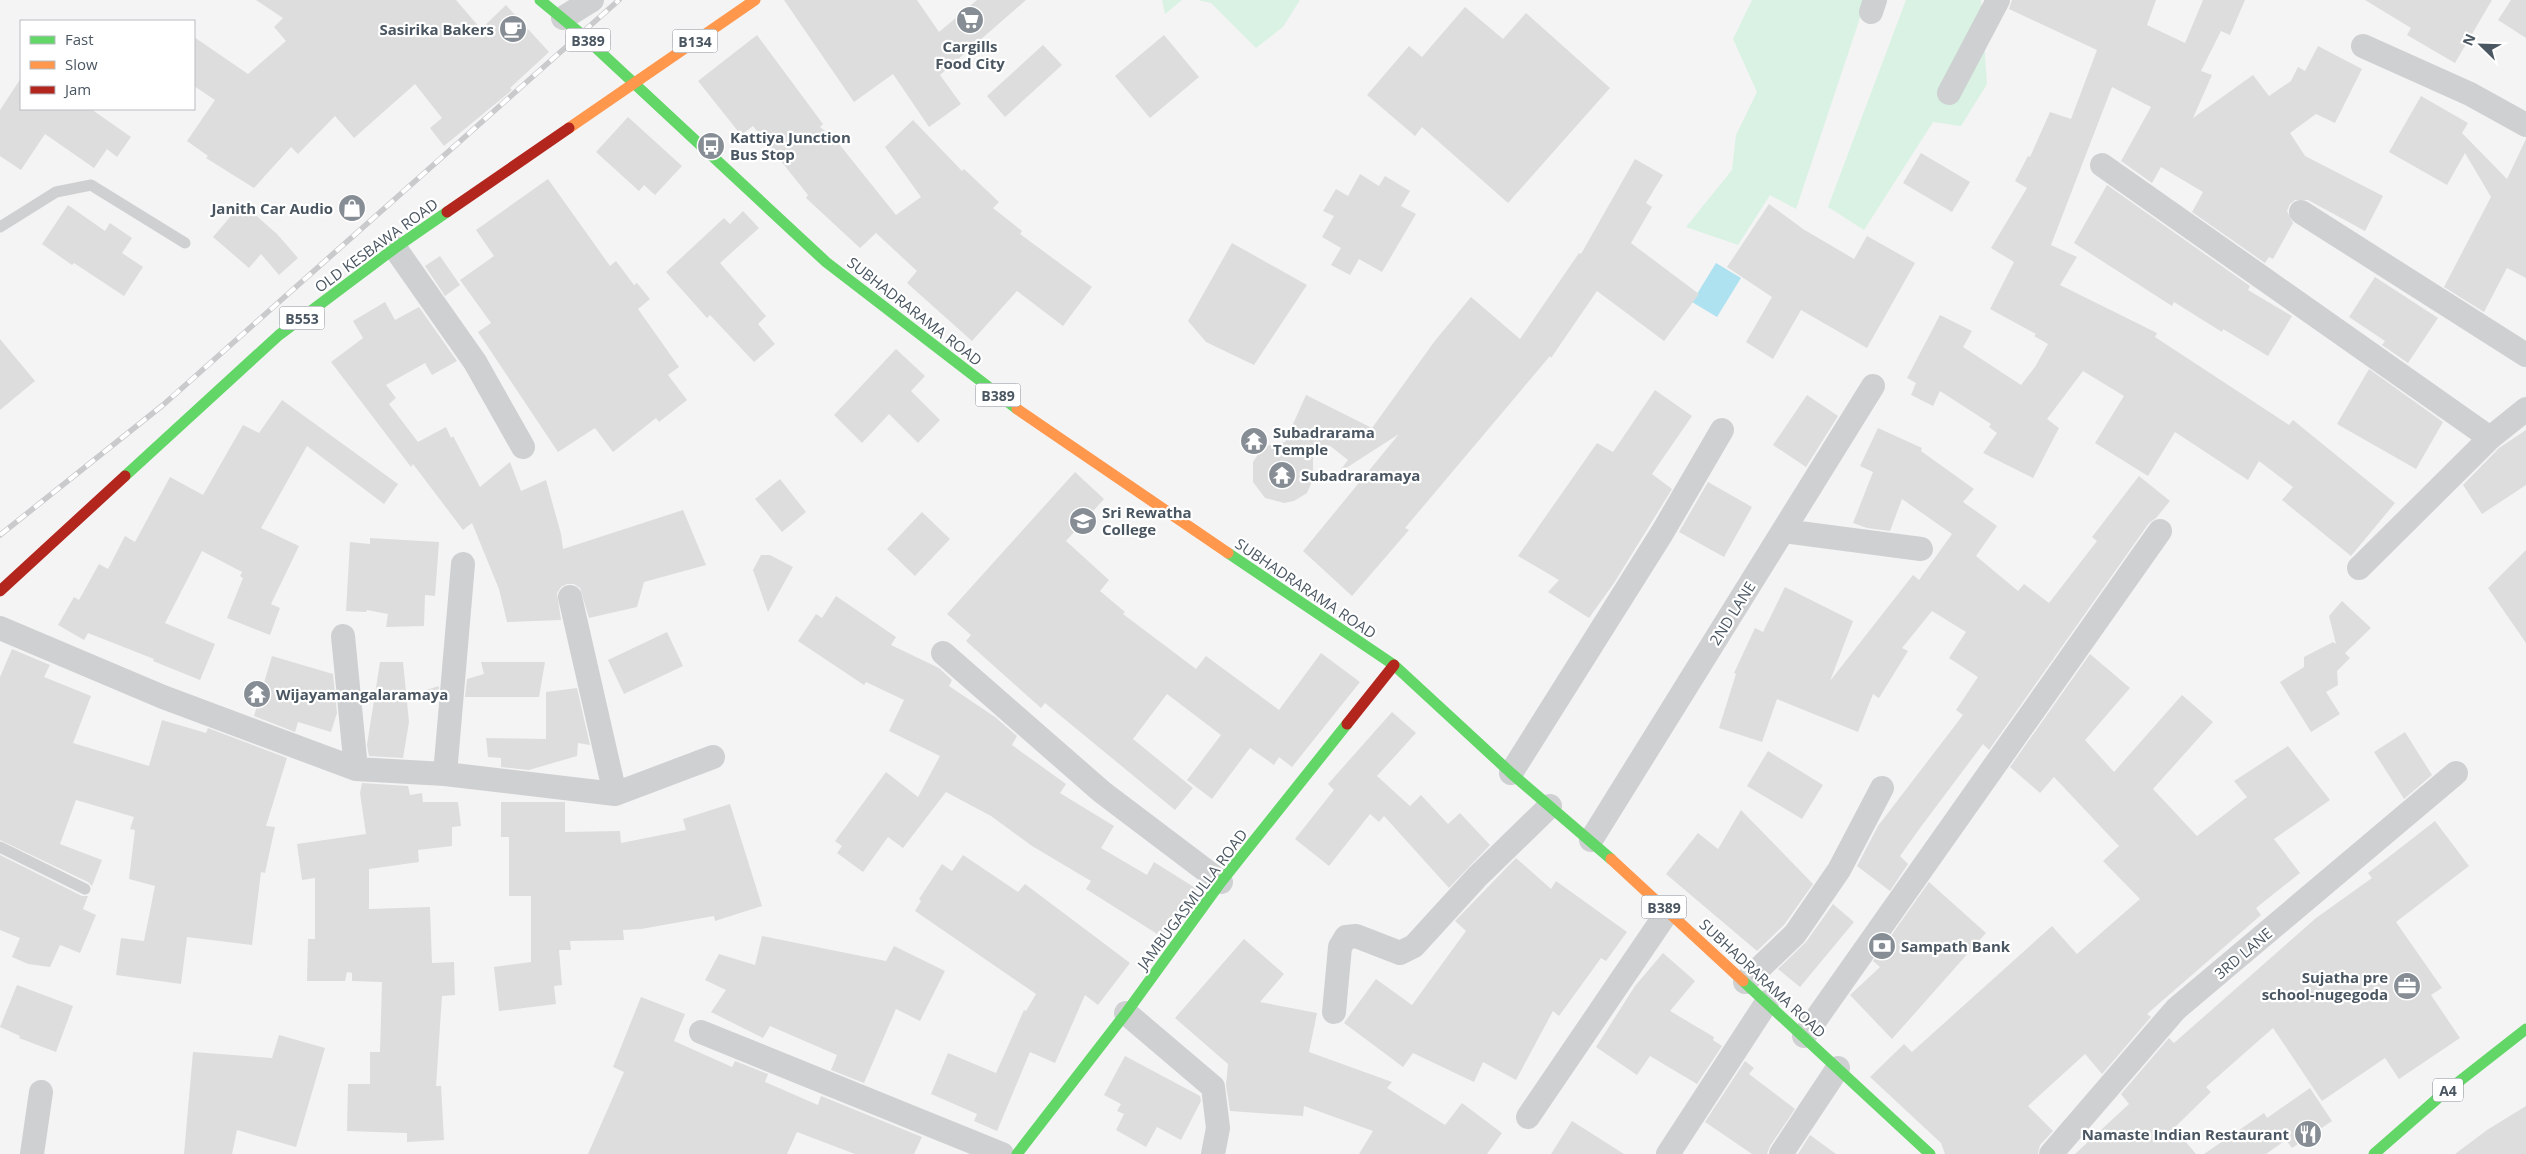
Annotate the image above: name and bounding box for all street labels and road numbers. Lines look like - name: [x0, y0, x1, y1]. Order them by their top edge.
- road number: B389: [566, 28, 610, 52]
- road number: B134: [672, 29, 718, 52]
- street label: OLD KESBAWA ROAD: [310, 193, 442, 297]
- street label: SUBHADRARAMA ROAD: [843, 252, 987, 370]
- road number: B553: [280, 306, 324, 330]
- road number: B389: [976, 384, 1020, 406]
- street label: SUBHADRARAMA ROAD: [1232, 533, 1380, 643]
- street label: 2ND LANE: [1705, 577, 1759, 649]
- street label: JAMBUGASMULLA ROAD: [1131, 825, 1251, 975]
- road number: B389: [1642, 896, 1686, 919]
- street label: SUBHADRARAMA ROAD: [1696, 914, 1830, 1042]
- street label: 3RD LANE: [2210, 923, 2276, 983]
- road number: A4: [2433, 1078, 2463, 1102]

